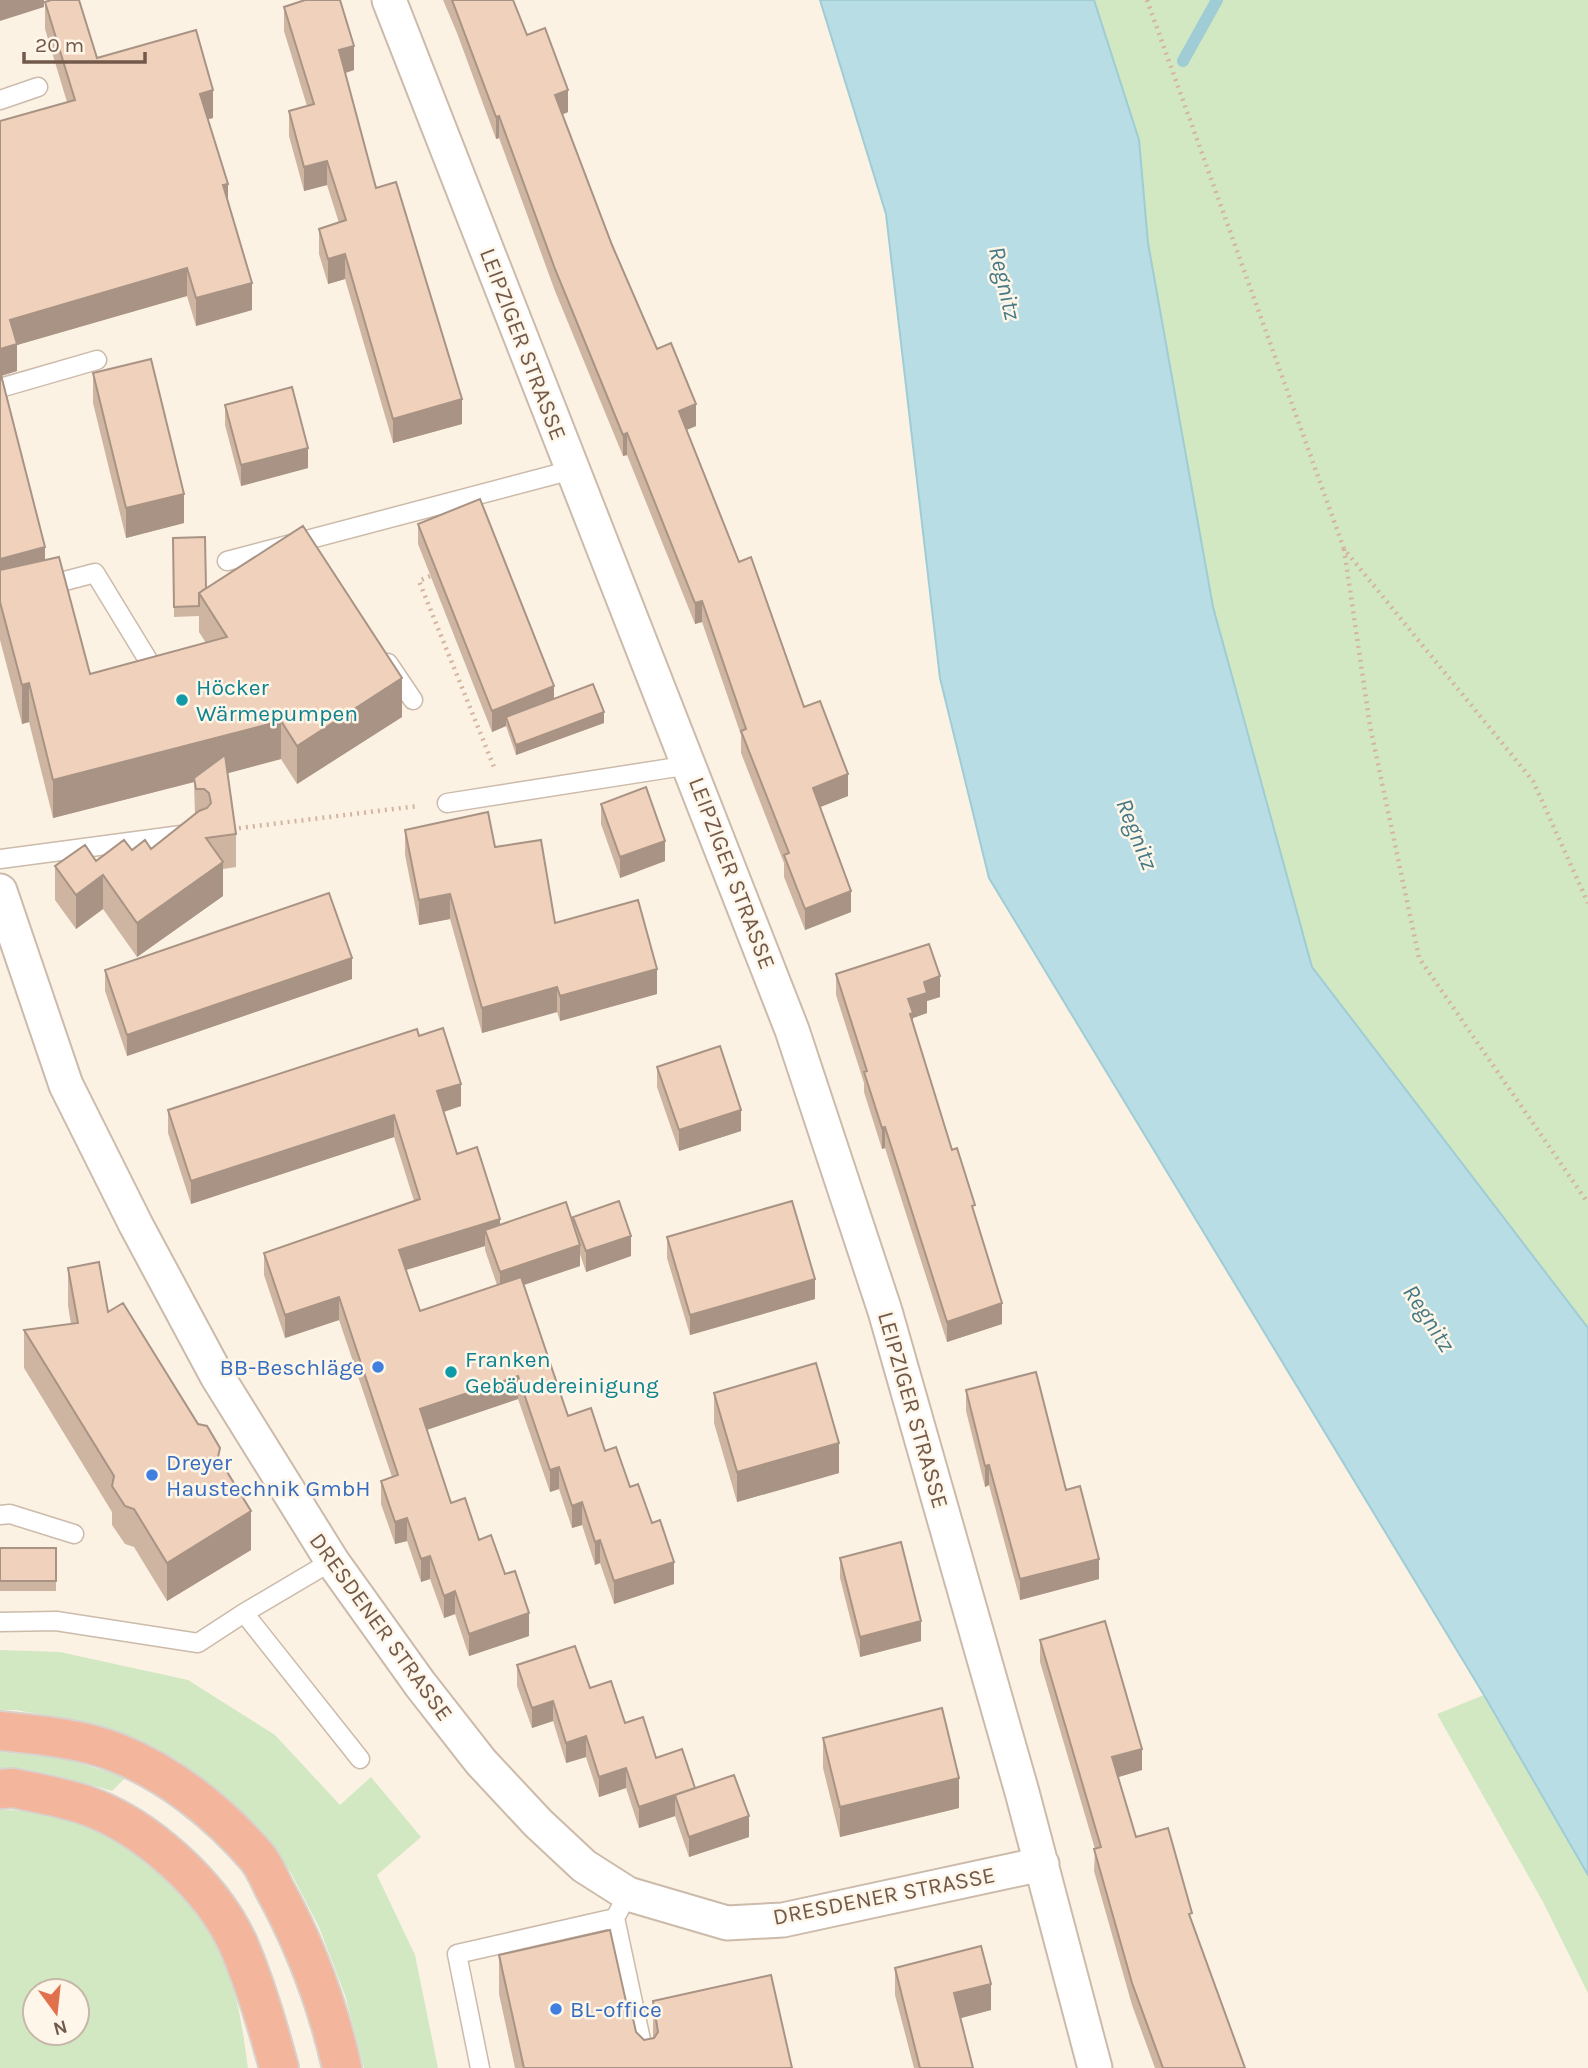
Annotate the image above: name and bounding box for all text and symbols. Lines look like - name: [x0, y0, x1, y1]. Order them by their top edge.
- scale bar: [24, 21, 145, 65]
- text: 20 m: [35, 33, 84, 57]
- street label: LEIPZIGER STRASSE: [474, 244, 572, 444]
- water label: Regnitz: [983, 244, 1027, 323]
- place label: Höcker Wärmepumpen: [196, 674, 358, 727]
- marker: Höcker Wärmepumpen: [174, 692, 190, 708]
- street label: LEIPZIGER STRASSE: [683, 773, 781, 973]
- water label: Regnitz: [1110, 794, 1164, 874]
- water label: Regnitz: [1397, 1279, 1461, 1357]
- street label: LEIPZIGER STRASSE: [872, 1308, 954, 1512]
- place label: Franken Gebäudereinigung: [465, 1346, 659, 1399]
- place label: BB-Beschläge: [220, 1354, 364, 1381]
- marker: BB-Beschläge: [370, 1359, 386, 1375]
- marker: Franken Gebäudereinigung: [443, 1364, 459, 1380]
- place label: Dreyer Haustechnik GmbH: [166, 1449, 371, 1502]
- marker: Dreyer Haustechnik GmbH: [144, 1467, 160, 1483]
- street label: DRESDENER STRASSE: [304, 1528, 458, 1726]
- street label: DRESDENER STRASSE: [771, 1861, 997, 1931]
- north arrow: [21, 1977, 91, 2047]
- place label: BL-office: [570, 1996, 662, 2023]
- marker: BL-office: [548, 2001, 564, 2017]
- text: N: [51, 2015, 70, 2040]

